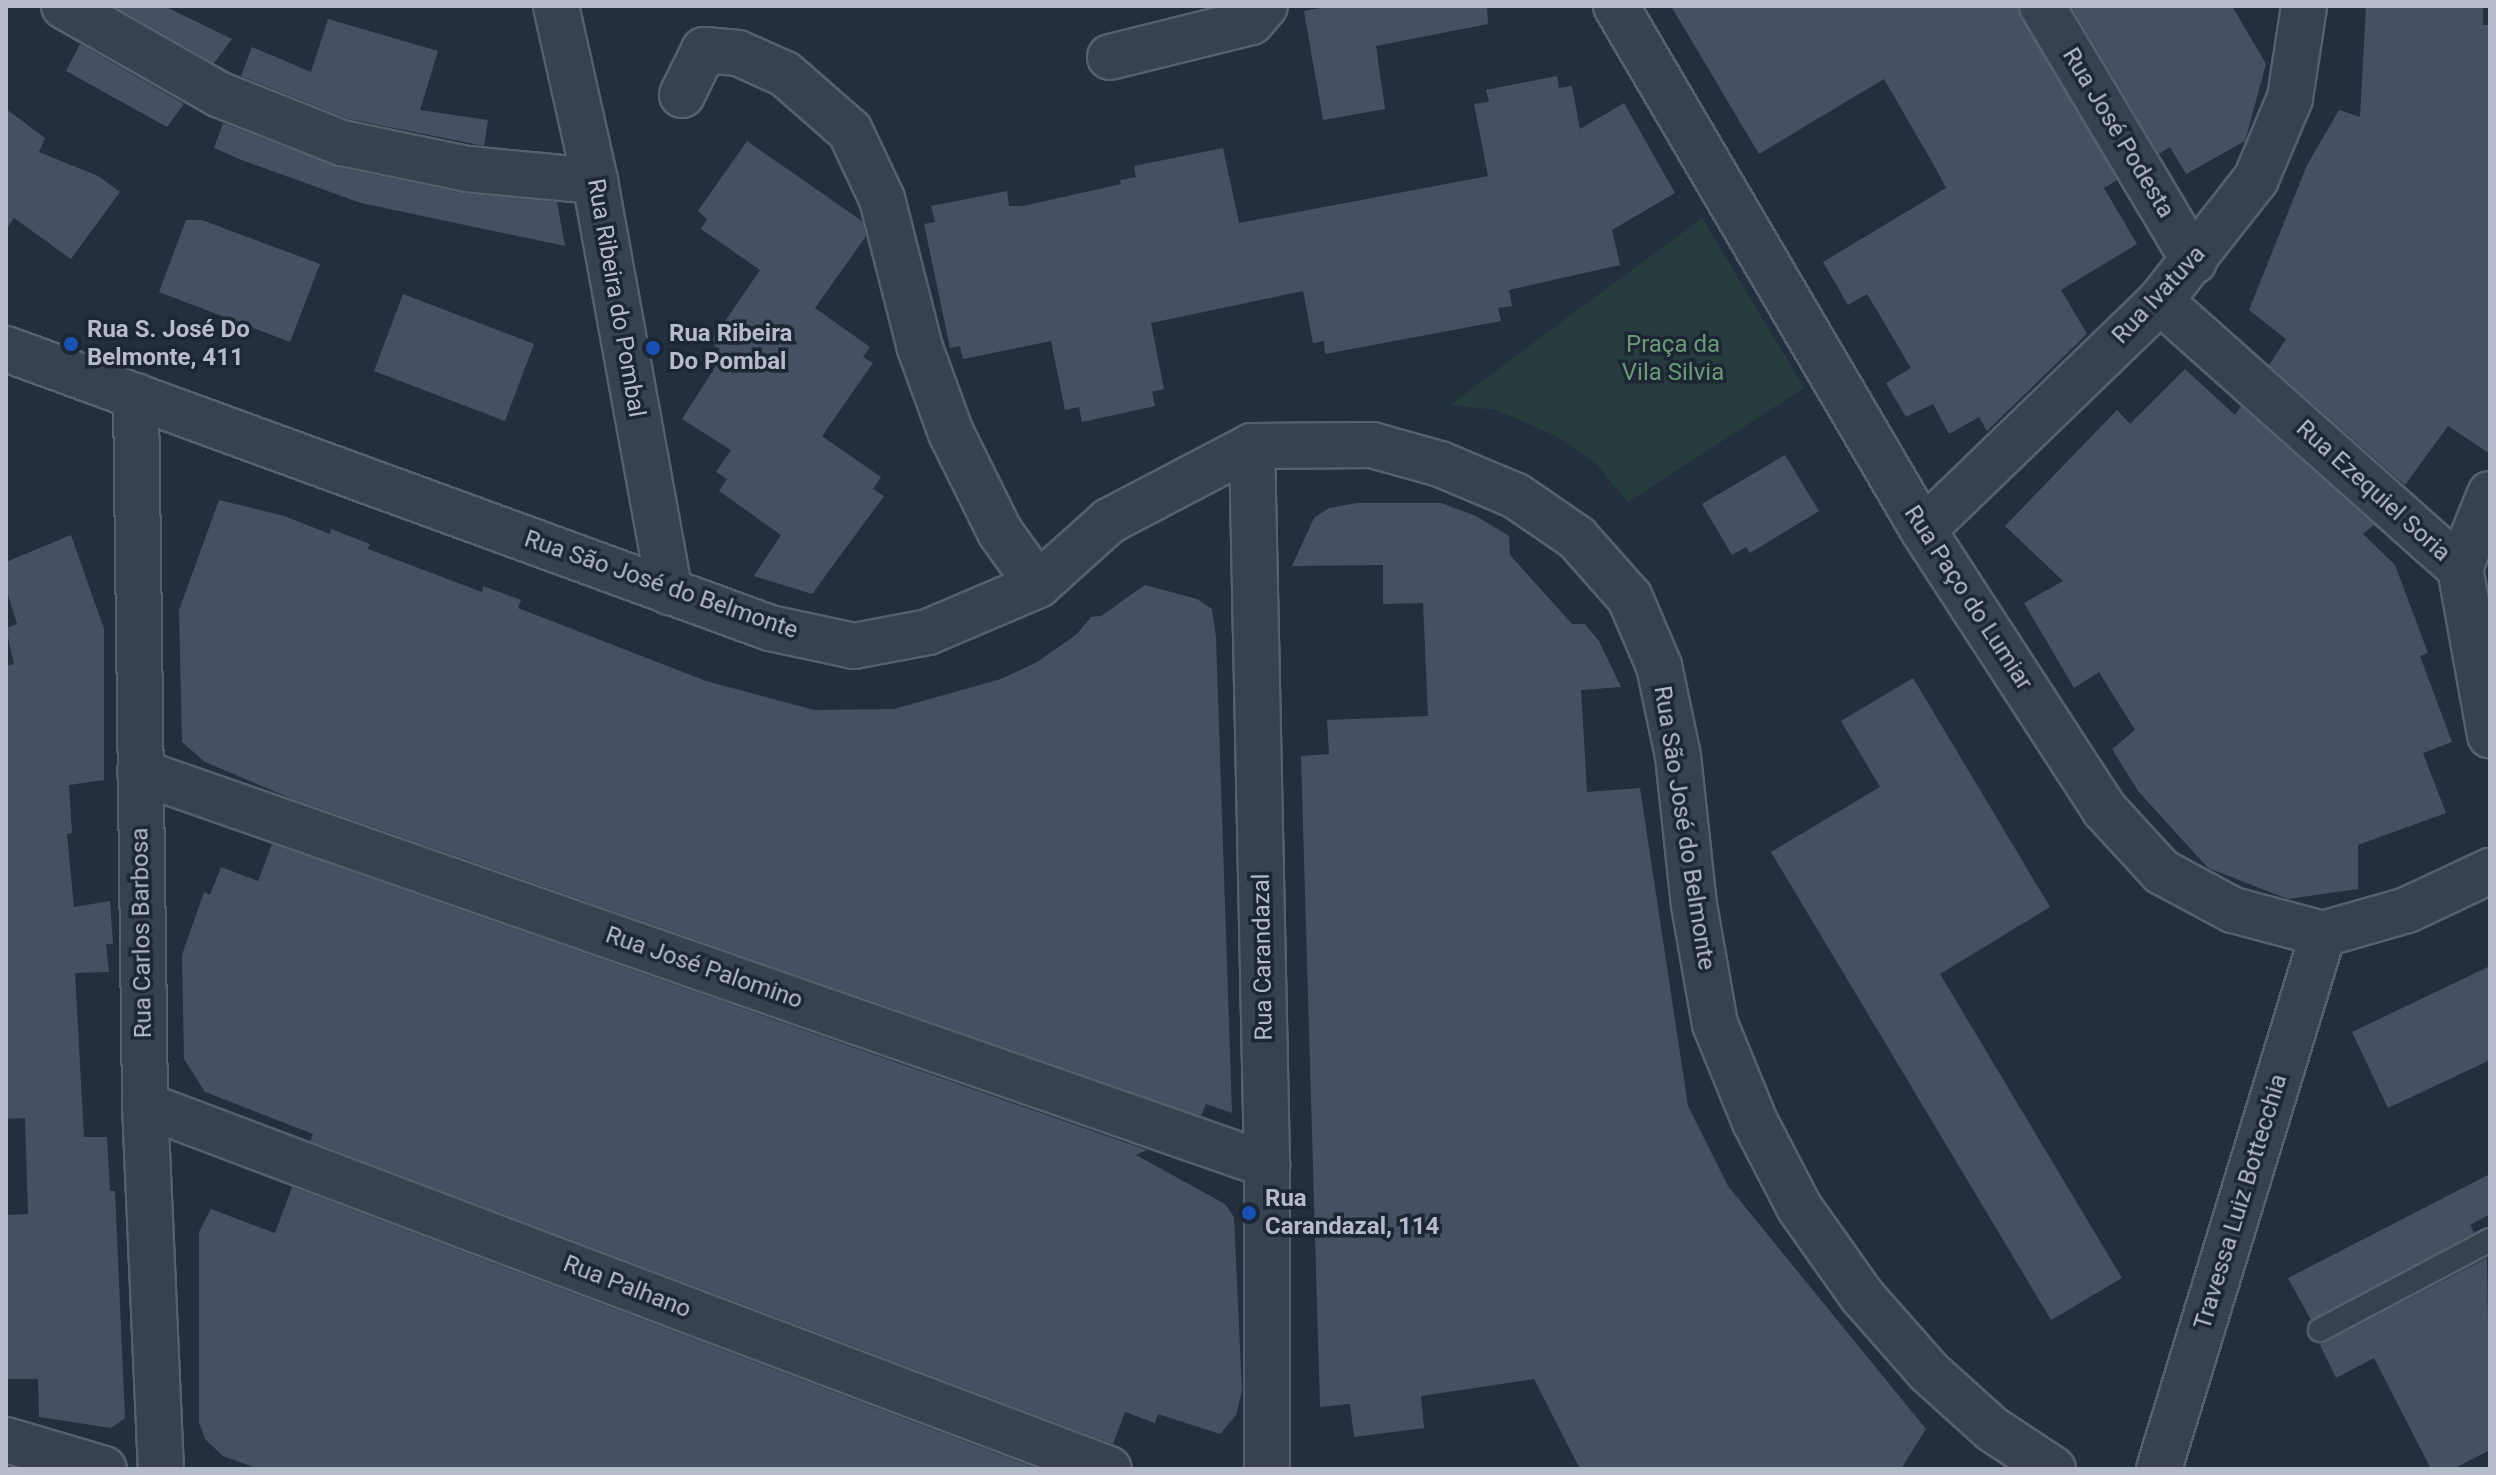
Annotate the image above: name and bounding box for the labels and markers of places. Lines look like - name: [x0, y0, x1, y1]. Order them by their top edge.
- place label: Rua S. José Do Belmonte, 411: [87, 316, 250, 372]
- place label: Rua Ribeira Do Pombal: [669, 320, 792, 376]
- marker: Rua S. José Do Belmonte, 411: [62, 335, 80, 353]
- marker: Rua Ribeira Do Pombal: [644, 339, 662, 357]
- place label: Rua Carandazal, 114: [1265, 1185, 1439, 1241]
- marker: Rua Carandazal, 114: [1240, 1204, 1258, 1222]

